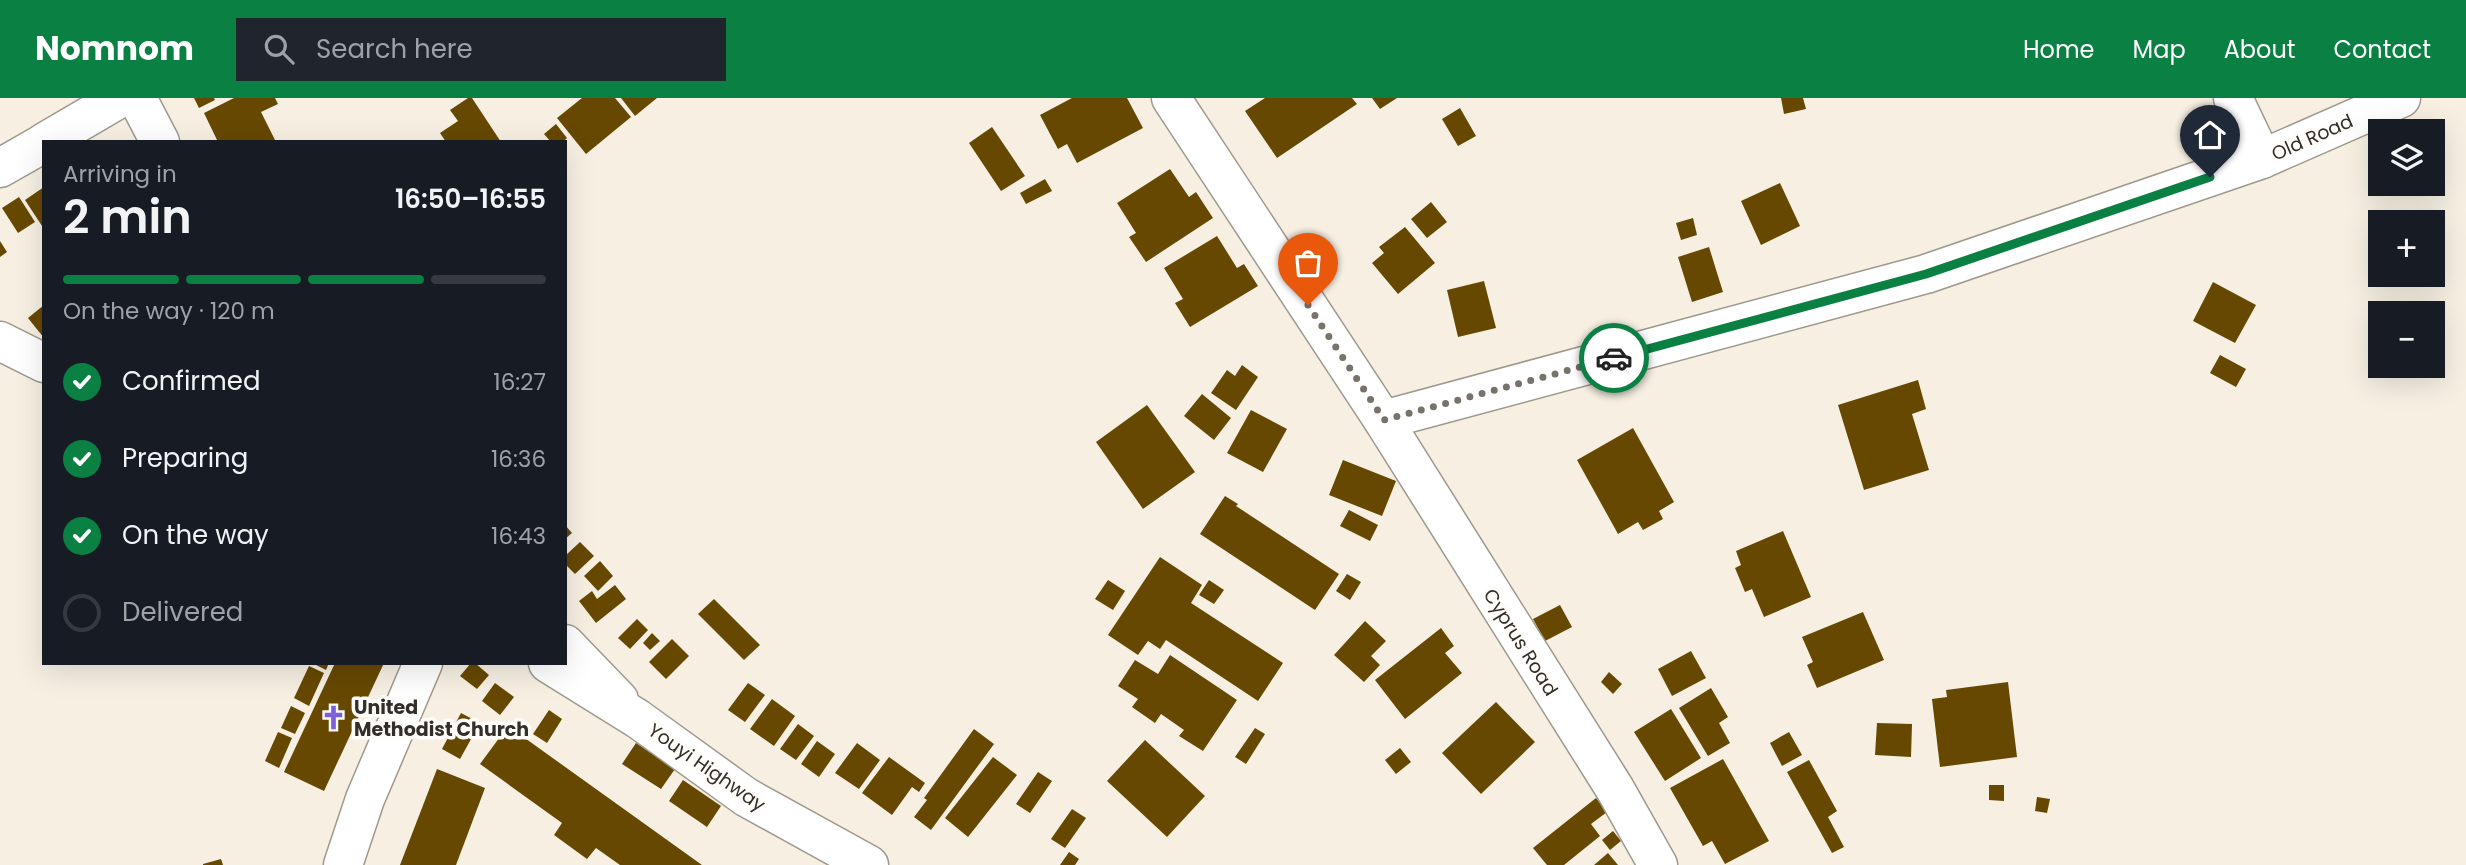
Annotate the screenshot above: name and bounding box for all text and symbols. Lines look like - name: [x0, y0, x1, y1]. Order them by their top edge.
- search box: [236, 18, 726, 81]
- text: Nomnom: [35, 25, 194, 72]
- icon: search: [260, 30, 298, 68]
- text: Search here: [316, 31, 473, 67]
- text: Home: [2023, 33, 2095, 66]
- text: Map: [2133, 33, 2186, 66]
- text: About: [2224, 33, 2295, 66]
- text: Contact: [2333, 33, 2431, 66]
- pin: [2180, 105, 2240, 177]
- street label: Old Road: [2267, 107, 2357, 167]
- icon: home: [2191, 116, 2229, 154]
- map controls: [2368, 119, 2445, 378]
- button: layers: [2368, 119, 2445, 196]
- text: Arriving in: [63, 158, 177, 190]
- text: 16:50–16:55: [395, 181, 546, 217]
- text: 2 min: [63, 185, 192, 249]
- button: +: [2368, 210, 2445, 287]
- pin: [1278, 233, 1338, 305]
- icon: bag: [1289, 244, 1327, 282]
- text: On the way · 120 m: [63, 295, 275, 327]
- button: −: [2368, 301, 2445, 378]
- courier: [1579, 323, 1649, 393]
- icon: car: [1595, 339, 1633, 377]
- icon: check: [63, 363, 101, 401]
- text: Confirmed: [122, 363, 260, 399]
- text: 16:27: [493, 366, 546, 398]
- icon: check: [63, 440, 101, 478]
- text: Preparing: [122, 440, 248, 476]
- text: 16:36: [491, 443, 546, 475]
- icon: check: [63, 517, 101, 555]
- text: On the way: [122, 517, 269, 553]
- text: 16:43: [491, 520, 546, 552]
- street label: Cyprus Road: [1477, 583, 1564, 701]
- text: Delivered: [122, 594, 243, 630]
- place label: United Methodist Church: [354, 694, 529, 743]
- church icon: United Methodist Church: [320, 704, 348, 732]
- street label: Youyi Highway: [643, 717, 771, 818]

